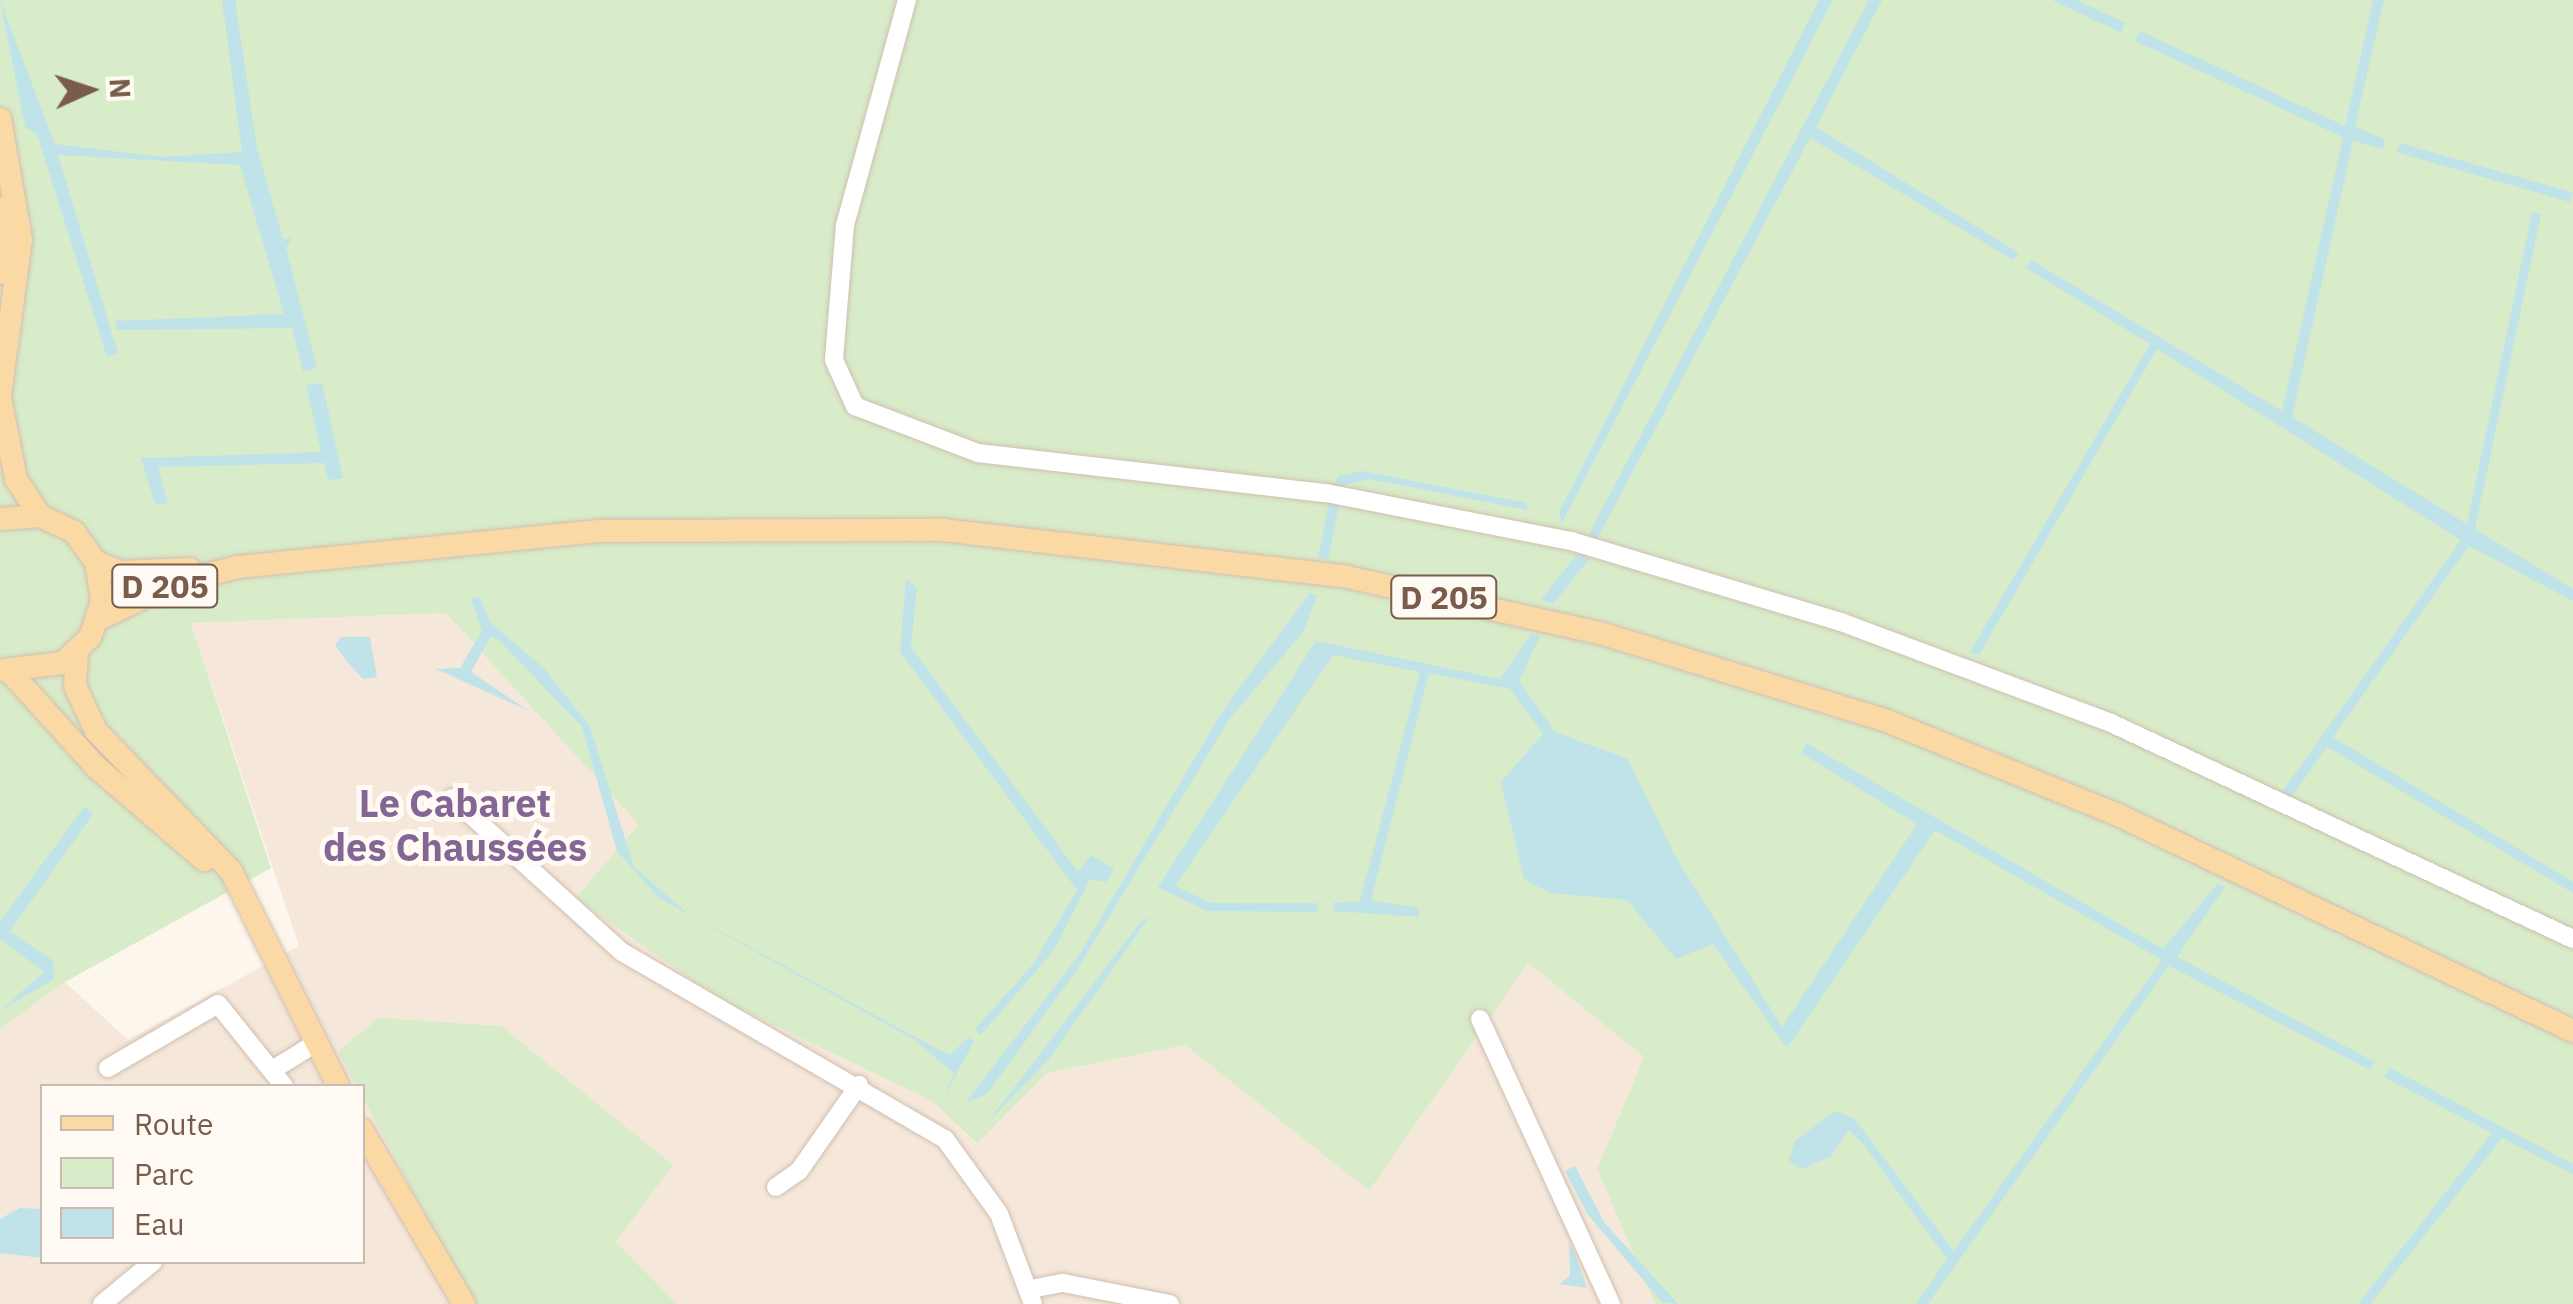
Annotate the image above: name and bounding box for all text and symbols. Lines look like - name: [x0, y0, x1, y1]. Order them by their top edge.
- north arrow: [40, 40, 140, 140]
- text: N: [101, 77, 139, 99]
- road number: D 205: [110, 559, 220, 613]
- road number: D 205: [1389, 570, 1499, 624]
- district label: Le Cabaret des Chaussées: [323, 780, 587, 869]
- legend: [40, 1084, 365, 1264]
- text: Route: [134, 1104, 213, 1143]
- text: Parc: [134, 1154, 194, 1193]
- text: Eau: [134, 1204, 185, 1243]

